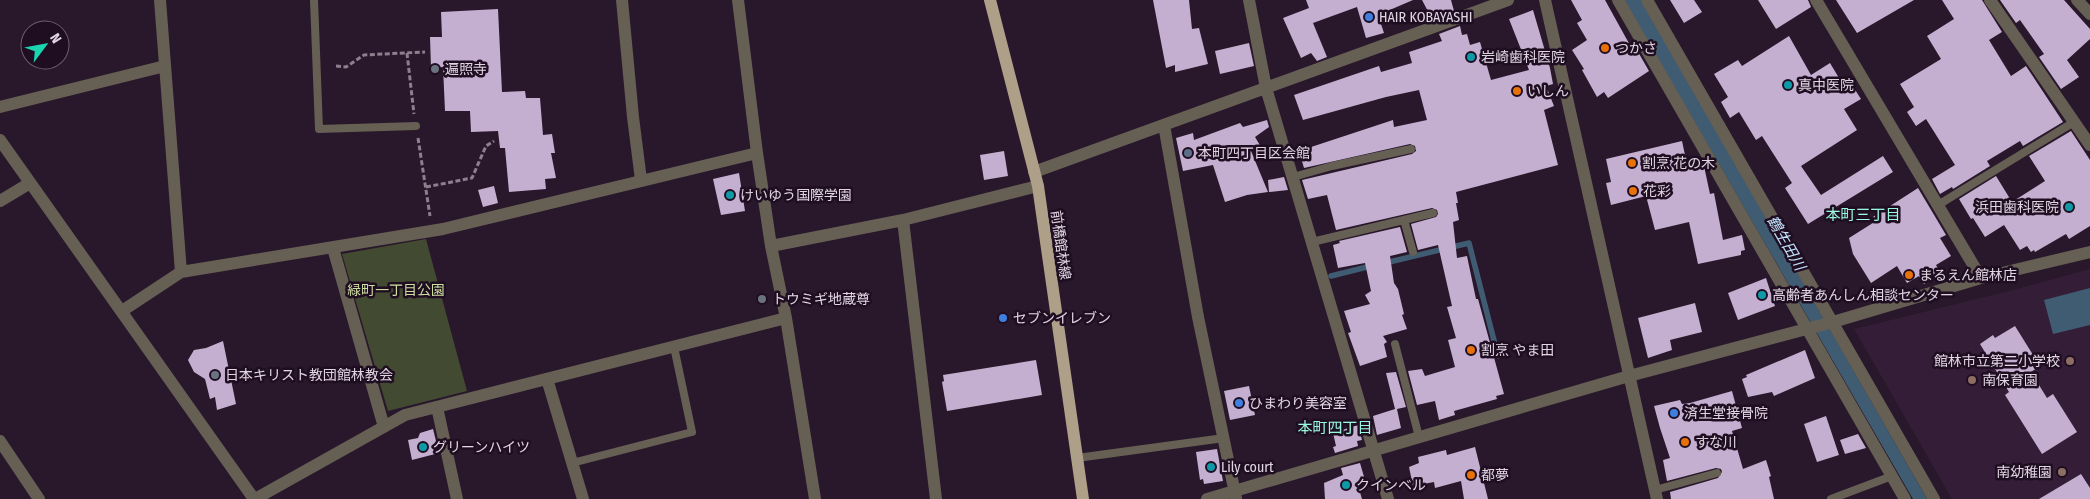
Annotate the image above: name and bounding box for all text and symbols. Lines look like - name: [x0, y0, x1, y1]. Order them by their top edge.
- place label: HAIR KOBAYASHI: [1379, 9, 1472, 26]
- marker: HAIR KOBAYASHI: [1363, 11, 1375, 23]
- north arrow: [20, 20, 70, 70]
- text: N: [46, 30, 65, 46]
- place label: つかさ: [1615, 40, 1657, 57]
- marker: つかさ: [1599, 42, 1611, 54]
- place label: 岩崎歯科医院: [1481, 49, 1565, 66]
- marker: 岩崎歯科医院: [1465, 51, 1477, 63]
- place label: 遍照寺: [445, 61, 487, 78]
- marker: 遍照寺: [429, 63, 441, 75]
- place label: 真中医院: [1798, 77, 1854, 94]
- marker: 真中医院: [1782, 79, 1794, 91]
- place label: いしん: [1527, 83, 1569, 100]
- marker: いしん: [1511, 85, 1523, 97]
- place label: 本町四丁目区会館: [1198, 145, 1310, 162]
- marker: 本町四丁目区会館: [1182, 147, 1194, 159]
- place label: 割烹 花の木: [1642, 155, 1715, 172]
- marker: 割烹 花の木: [1626, 157, 1638, 169]
- place label: 花彩: [1643, 183, 1671, 200]
- marker: 花彩: [1627, 185, 1639, 197]
- place label: けいゆう国際学園: [740, 187, 852, 204]
- marker: けいゆう国際学園: [724, 189, 736, 201]
- place label: 浜田歯科医院: [1975, 199, 2059, 216]
- marker: 浜田歯科医院: [2063, 201, 2075, 213]
- district label: 本町三丁目: [1825, 206, 1901, 224]
- street label: 前橋館林線: [1047, 209, 1074, 281]
- water label: 鶴生田川: [1763, 213, 1810, 275]
- place label: まるえん館林店: [1919, 267, 2017, 284]
- marker: まるえん館林店: [1903, 269, 1915, 281]
- park label: 緑町一丁目公園: [347, 282, 445, 299]
- place label: 高齢者あんしん相談センター: [1772, 287, 1954, 304]
- marker: 高齢者あんしん相談センター: [1756, 289, 1768, 301]
- place label: トウミギ地蔵尊: [772, 291, 870, 308]
- marker: トウミギ地蔵尊: [756, 293, 768, 305]
- place label: セブンイレブン: [1013, 310, 1111, 327]
- marker: セブンイレブン: [997, 312, 1009, 324]
- place label: 割烹 やま田: [1481, 342, 1554, 359]
- marker: 割烹 やま田: [1465, 344, 1477, 356]
- place label: 館林市立第二小学校: [1934, 353, 2060, 370]
- marker: 館林市立第二小学校: [2064, 355, 2076, 367]
- place label: 日本キリスト教団館林教会: [225, 367, 393, 384]
- marker: 日本キリスト教団館林教会: [209, 369, 221, 381]
- place label: 南保育園: [1982, 372, 2038, 389]
- marker: 南保育園: [1966, 374, 1978, 386]
- place label: ひまわり美容室: [1249, 395, 1347, 412]
- marker: ひまわり美容室: [1233, 397, 1245, 409]
- place label: 済生堂接骨院: [1684, 405, 1768, 422]
- marker: 済生堂接骨院: [1668, 407, 1680, 419]
- district label: 本町四丁目: [1297, 419, 1373, 437]
- place label: すな川: [1695, 434, 1737, 451]
- marker: すな川: [1679, 436, 1691, 448]
- place label: グリーンハイツ: [433, 439, 530, 456]
- marker: グリーンハイツ: [417, 441, 429, 453]
- place label: Lily court: [1221, 459, 1274, 476]
- marker: Lily court: [1205, 461, 1217, 473]
- place label: 南幼稚園: [1996, 464, 2052, 481]
- marker: 南幼稚園: [2056, 466, 2068, 478]
- place label: 都夢: [1481, 467, 1509, 484]
- marker: 都夢: [1465, 469, 1477, 481]
- place label: クインベル: [1356, 477, 1426, 494]
- marker: クインベル: [1340, 479, 1352, 491]

